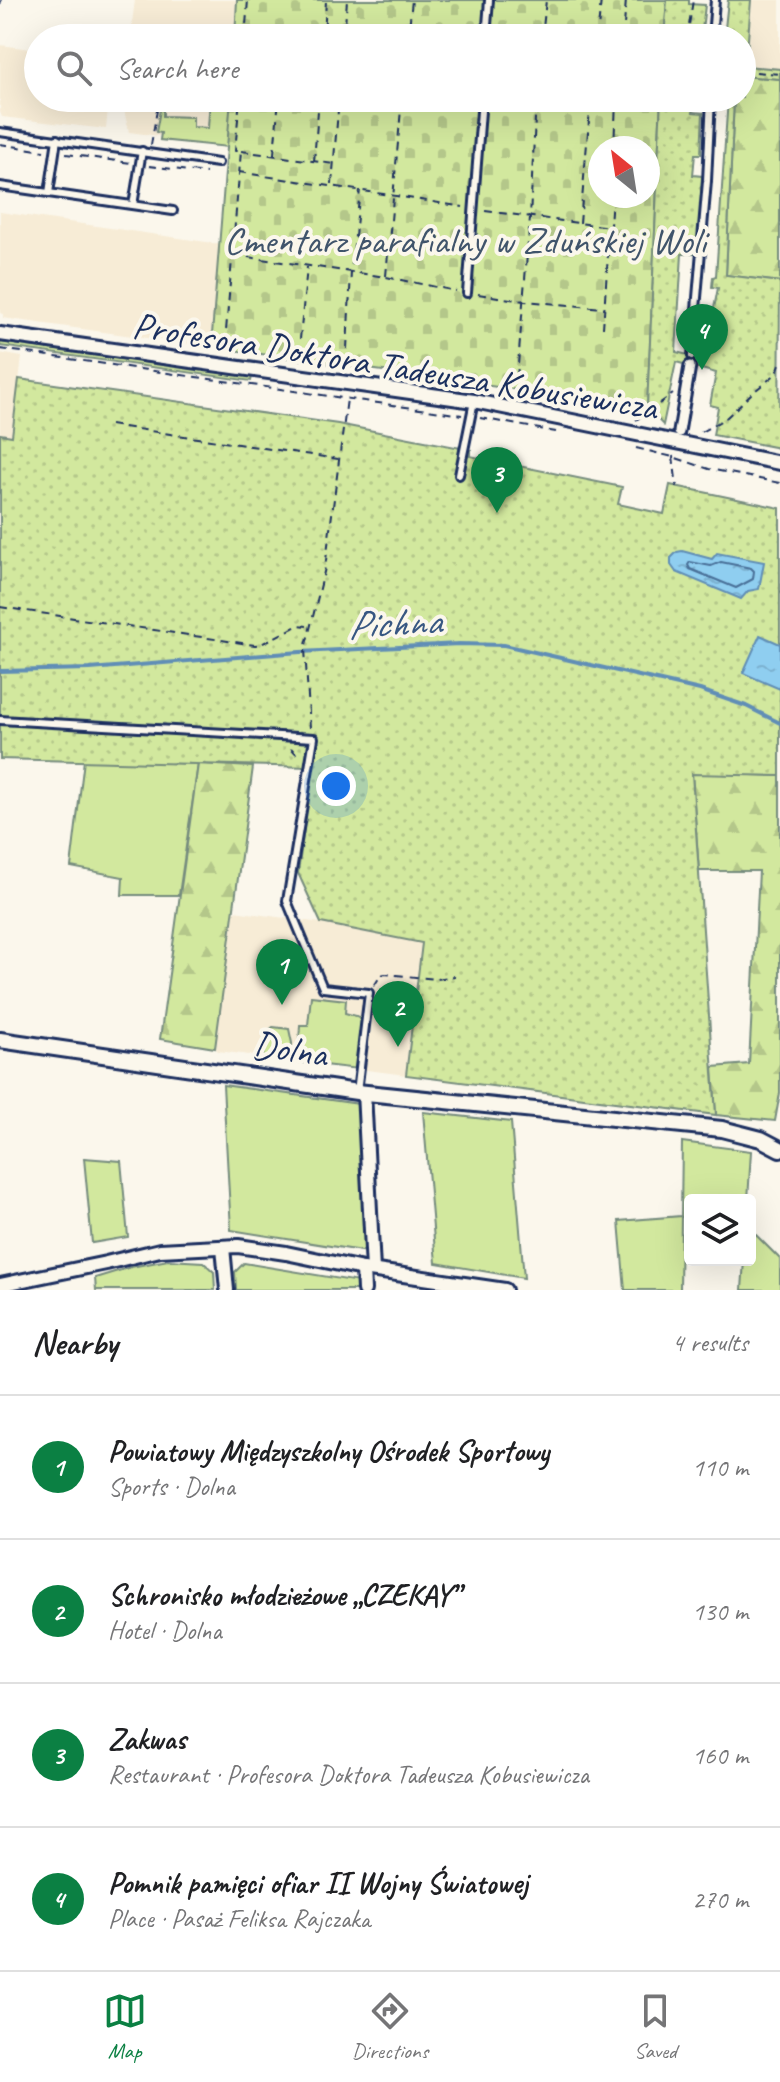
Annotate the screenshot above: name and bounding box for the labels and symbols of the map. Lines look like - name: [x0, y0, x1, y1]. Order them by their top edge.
- north arrow: [588, 136, 660, 208]
- park label: Cmentarz parafialny w Zduńskiej Woli: [224, 217, 710, 264]
- street label: Profesora Doktora Tadeusza Kobusiewicza: [130, 301, 663, 431]
- pin: 4: [676, 304, 728, 370]
- pin: 3: [471, 447, 523, 513]
- water label: Pichna: [346, 595, 446, 650]
- your location: [316, 766, 356, 806]
- pin: 1: [256, 939, 308, 1005]
- pin: 2: [372, 981, 424, 1047]
- street label: Dolna: [250, 1021, 333, 1078]

